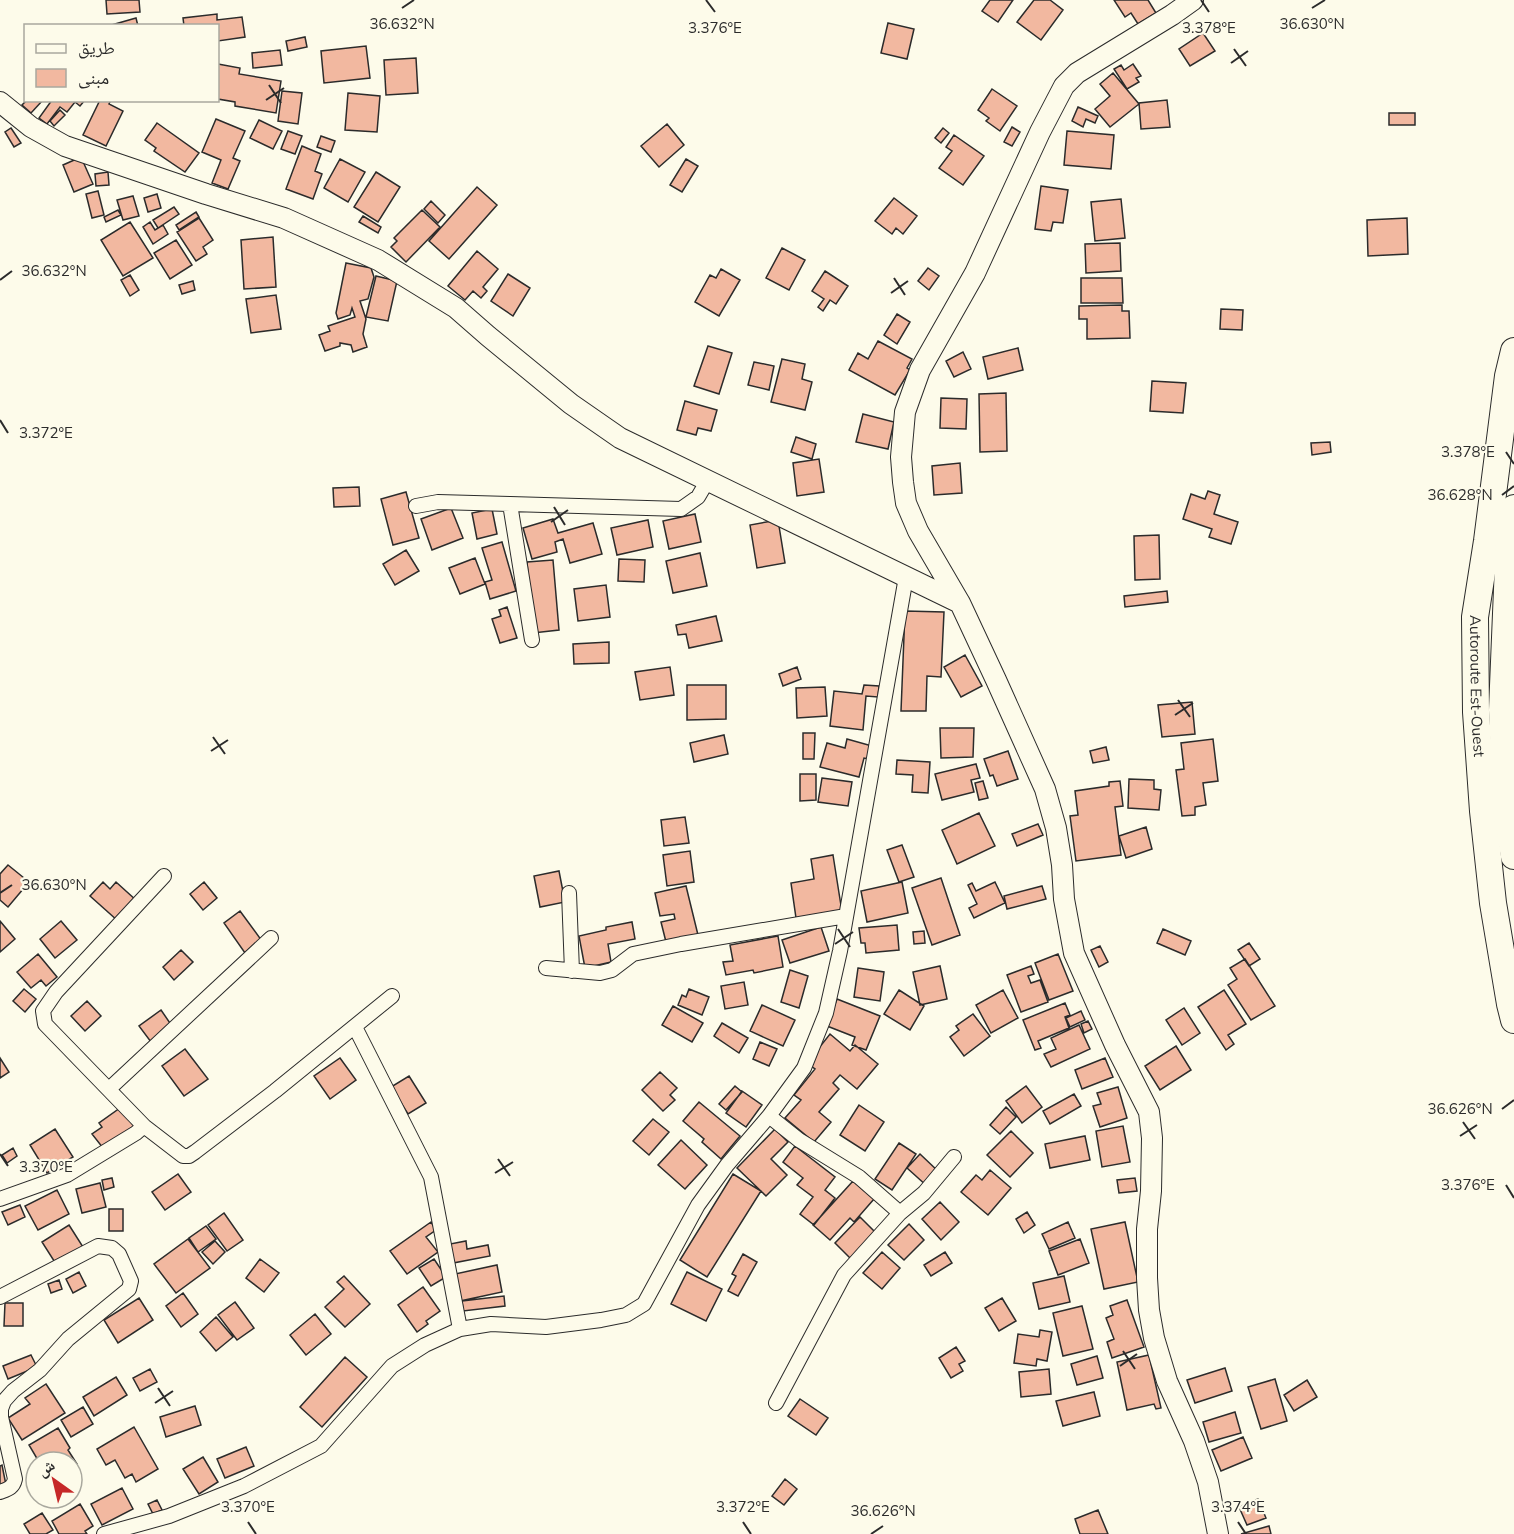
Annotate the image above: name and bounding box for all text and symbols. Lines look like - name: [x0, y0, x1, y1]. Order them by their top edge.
- text: 36.632°N: [369, 14, 435, 33]
- text: 36.630°N: [1279, 14, 1345, 33]
- text: 3.376°E: [688, 18, 742, 37]
- text: 3.378°E: [1182, 18, 1236, 37]
- legend: [24, 24, 219, 102]
- text: طريق: [78, 36, 115, 59]
- text: مبنى: [78, 66, 109, 89]
- text: 36.632°N: [21, 261, 87, 280]
- text: 3.372°E: [19, 423, 73, 442]
- text: 3.378°E: [1441, 442, 1495, 461]
- text: 36.628°N: [1427, 485, 1493, 504]
- street label: Autoroute Est-Ouest: [1466, 615, 1489, 758]
- text: 36.630°N: [21, 875, 87, 894]
- text: 36.626°N: [1427, 1099, 1493, 1118]
- text: 3.370°E: [19, 1157, 73, 1176]
- text: 3.376°E: [1441, 1175, 1495, 1194]
- north arrow: [24, 1450, 84, 1510]
- text: ش: [33, 1455, 58, 1481]
- text: 3.370°E: [221, 1497, 275, 1516]
- text: 3.372°E: [716, 1497, 770, 1516]
- text: 3.374°E: [1211, 1497, 1265, 1516]
- text: 36.626°N: [850, 1501, 916, 1520]

